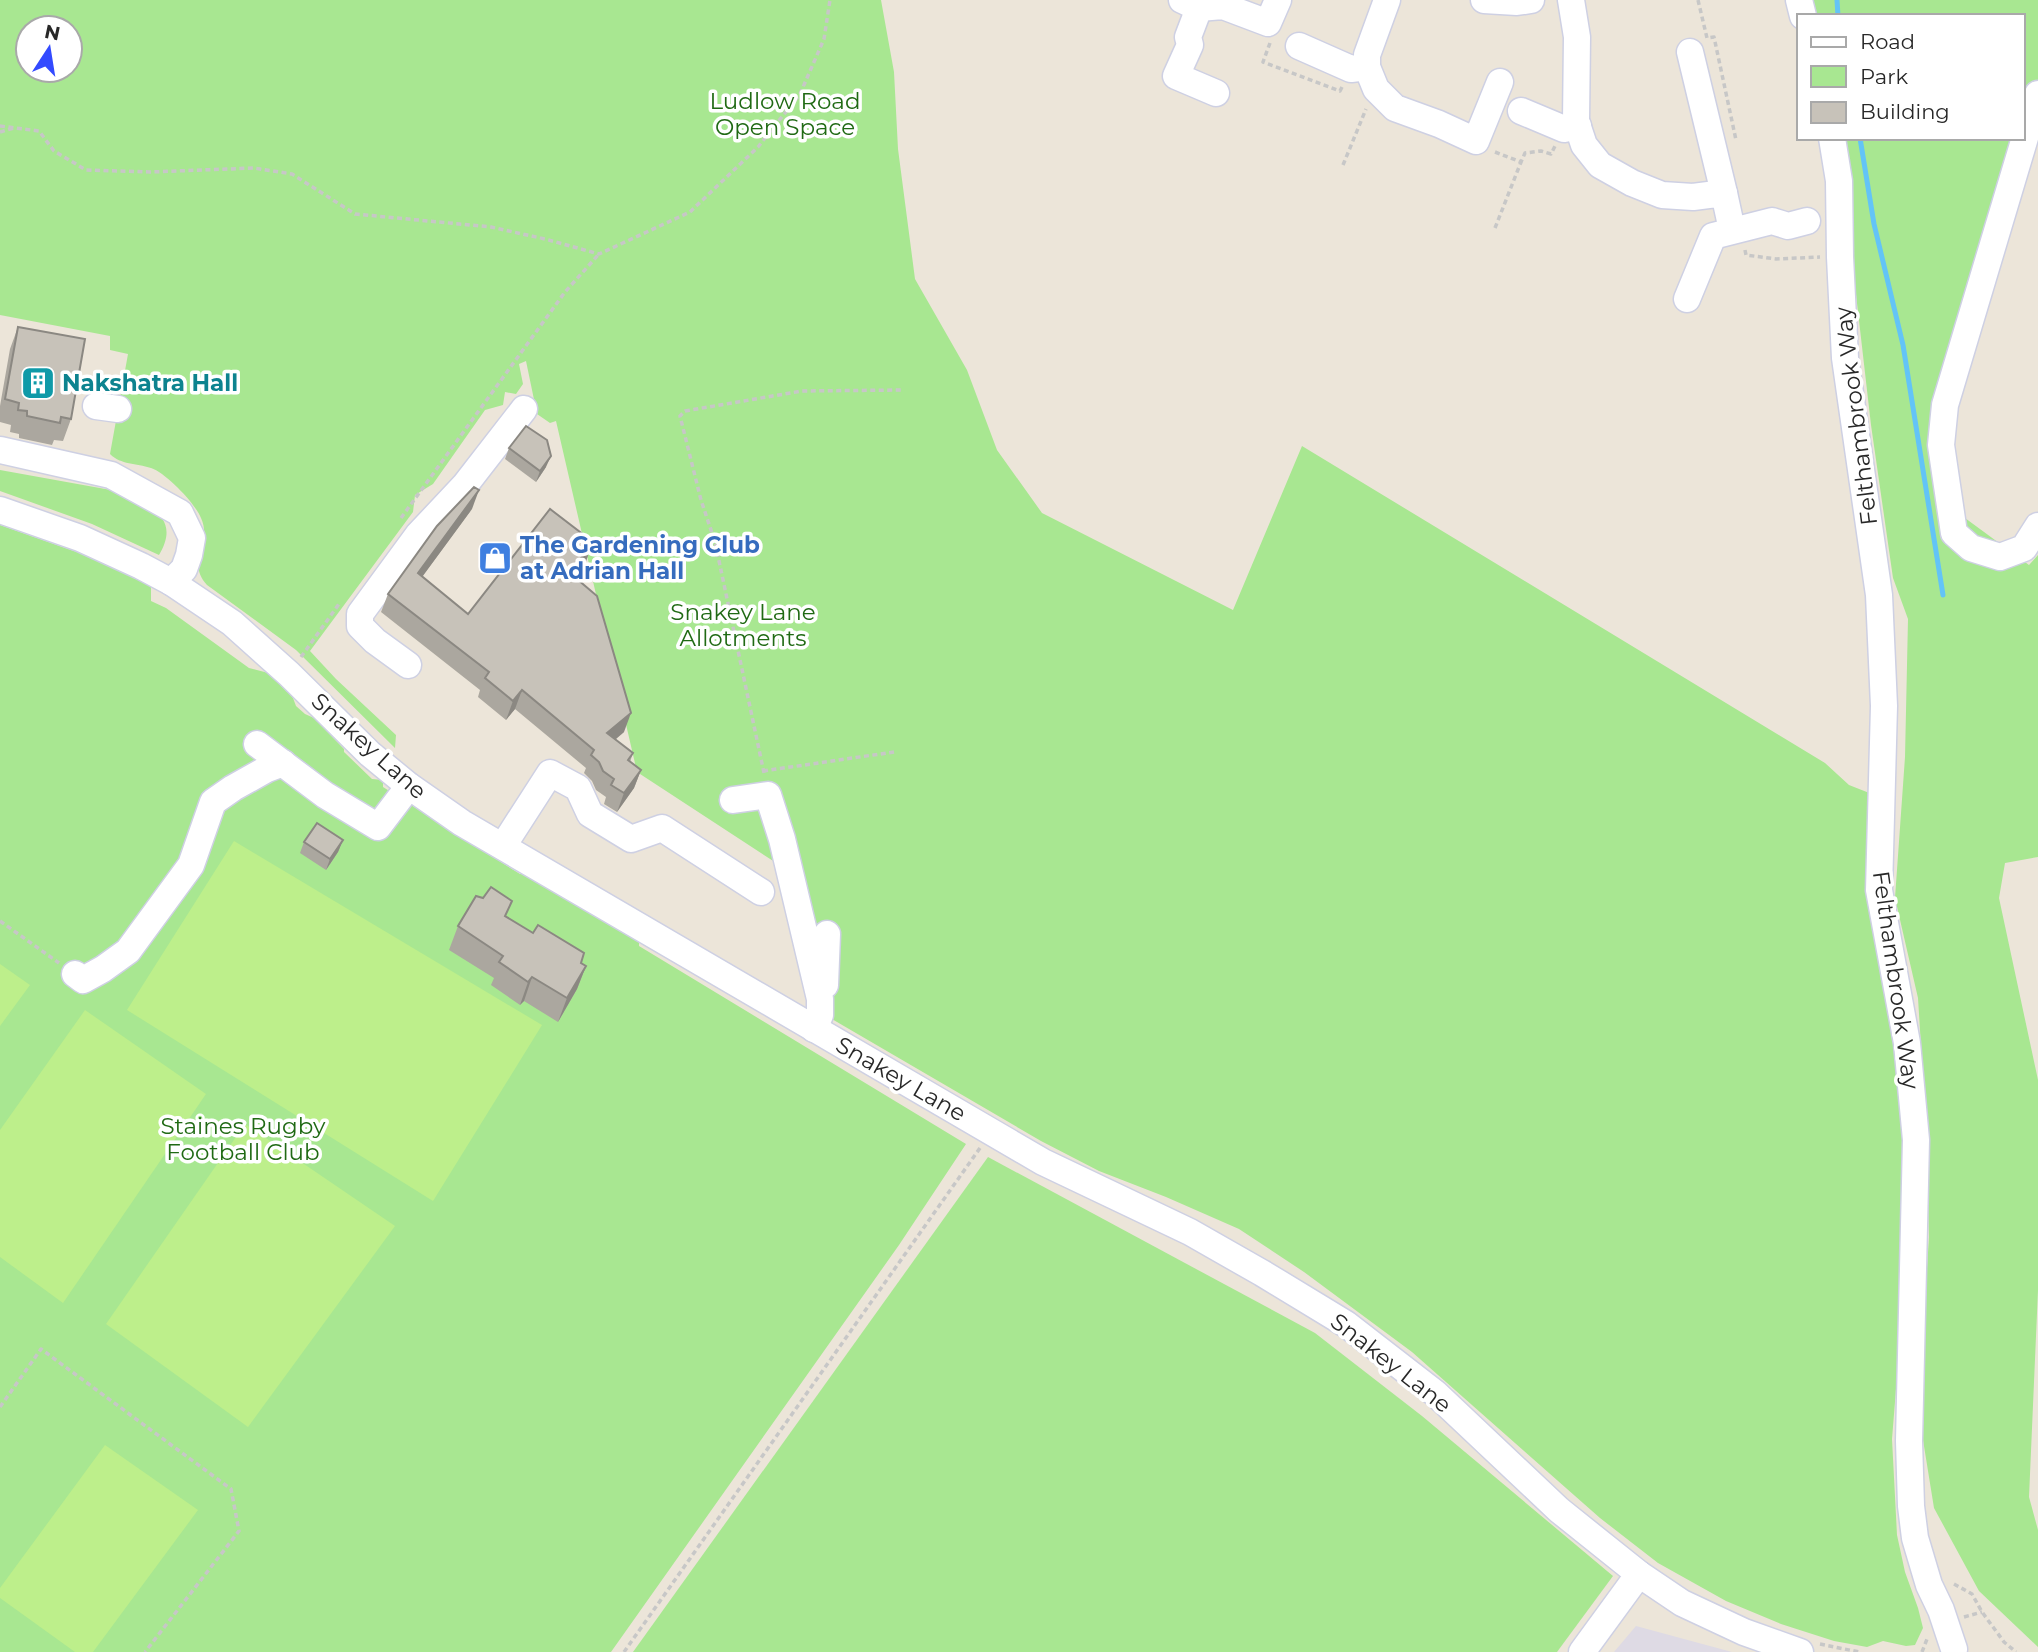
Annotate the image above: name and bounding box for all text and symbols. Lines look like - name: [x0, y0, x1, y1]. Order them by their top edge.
- north arrow: [14, 14, 84, 84]
- legend: [1797, 14, 2024, 140]
- text: N: [43, 20, 62, 46]
- text: Road: [1860, 29, 1915, 54]
- text: Park: [1860, 64, 1908, 89]
- park label: Ludlow Road Open Space: [709, 87, 861, 141]
- text: Building: [1860, 99, 1950, 124]
- street label: Felthambrook Way: [1829, 305, 1883, 527]
- building icon: Nakshatra Hall: [19, 364, 57, 402]
- place label: Nakshatra Hall: [62, 369, 238, 397]
- place label: The Gardening Club at Adrian Hall: [520, 531, 760, 585]
- shop icon: The Gardening Club at Adrian Hall: [476, 539, 514, 577]
- park label: Snakey Lane Allotments: [670, 598, 816, 652]
- street label: Snakey Lane: [306, 687, 432, 805]
- street label: Felthambrook Way: [1867, 869, 1925, 1091]
- street label: Snakey Lane: [831, 1031, 971, 1127]
- park label: Staines Rugby Football Club: [160, 1112, 326, 1166]
- street label: Snakey Lane: [1325, 1307, 1457, 1419]

